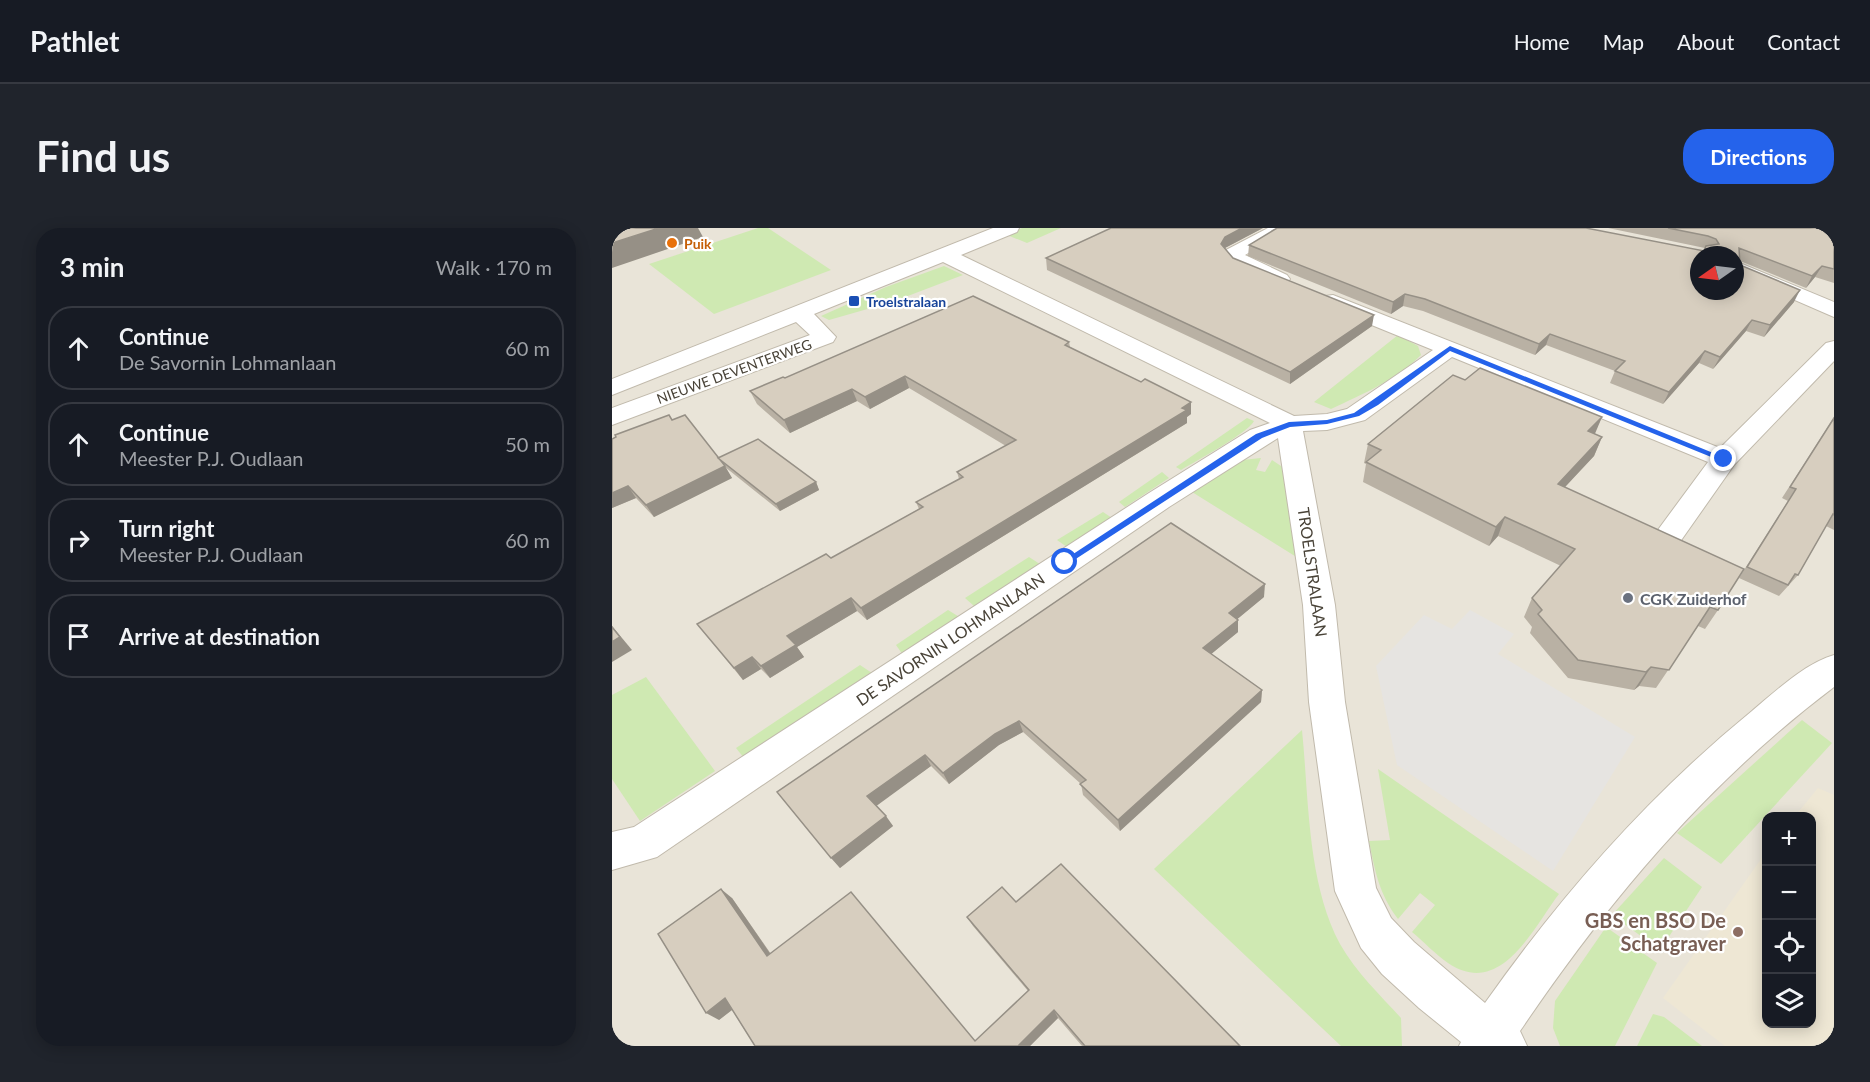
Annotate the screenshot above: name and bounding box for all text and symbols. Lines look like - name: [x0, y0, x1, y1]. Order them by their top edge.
- text: Pathlet: [30, 24, 119, 58]
- text: Home: [1514, 29, 1570, 54]
- text: Map: [1603, 29, 1644, 54]
- text: About: [1677, 29, 1734, 54]
- text: Contact: [1767, 29, 1840, 54]
- button: Directions: [1683, 129, 1834, 184]
- text: Find us: [36, 131, 170, 181]
- place label: Puik: [684, 235, 712, 252]
- marker: Puik: [665, 236, 679, 250]
- north arrow: [1690, 246, 1744, 300]
- text: 3 min: [60, 251, 124, 283]
- text: Walk · 170 m: [436, 255, 552, 279]
- place label: Troelstralaan: [866, 293, 946, 310]
- marker: Troelstralaan: [847, 294, 861, 308]
- text: Continue: [119, 323, 209, 350]
- icon: ahead: [62, 332, 95, 365]
- street label: NIEUWE DEVENTERWEG: [654, 335, 814, 407]
- text: 60 m: [505, 336, 550, 360]
- text: De Savornin Lohmanlaan: [119, 350, 336, 374]
- text: Continue: [119, 419, 209, 446]
- icon: ahead: [62, 428, 95, 461]
- text: 50 m: [505, 432, 550, 456]
- route end: [1710, 445, 1736, 471]
- text: Meester P.J. Oudlaan: [119, 446, 304, 470]
- street label: TROELSTRALAAN: [1294, 506, 1332, 638]
- text: Turn right: [119, 515, 214, 542]
- icon: right: [62, 524, 95, 557]
- text: 60 m: [505, 528, 550, 552]
- text: Meester P.J. Oudlaan: [119, 542, 304, 566]
- route start: [1051, 548, 1077, 574]
- street label: DE SAVORNIN LOHMANLAAN: [852, 569, 1048, 709]
- place label: CGK Zuiderhof: [1640, 589, 1747, 608]
- marker: CGK Zuiderhof: [1621, 591, 1635, 605]
- icon: arrive: [62, 620, 95, 653]
- text: Arrive at destination: [119, 623, 320, 650]
- map controls: [1762, 812, 1816, 1028]
- button: +: [1762, 812, 1816, 866]
- button: −: [1762, 866, 1816, 920]
- place label: GBS en BSO De Schatgraver: [1585, 908, 1727, 955]
- button: locate: [1762, 920, 1816, 974]
- marker: GBS en BSO De Schatgraver: [1731, 925, 1745, 939]
- button: layers: [1762, 974, 1816, 1028]

